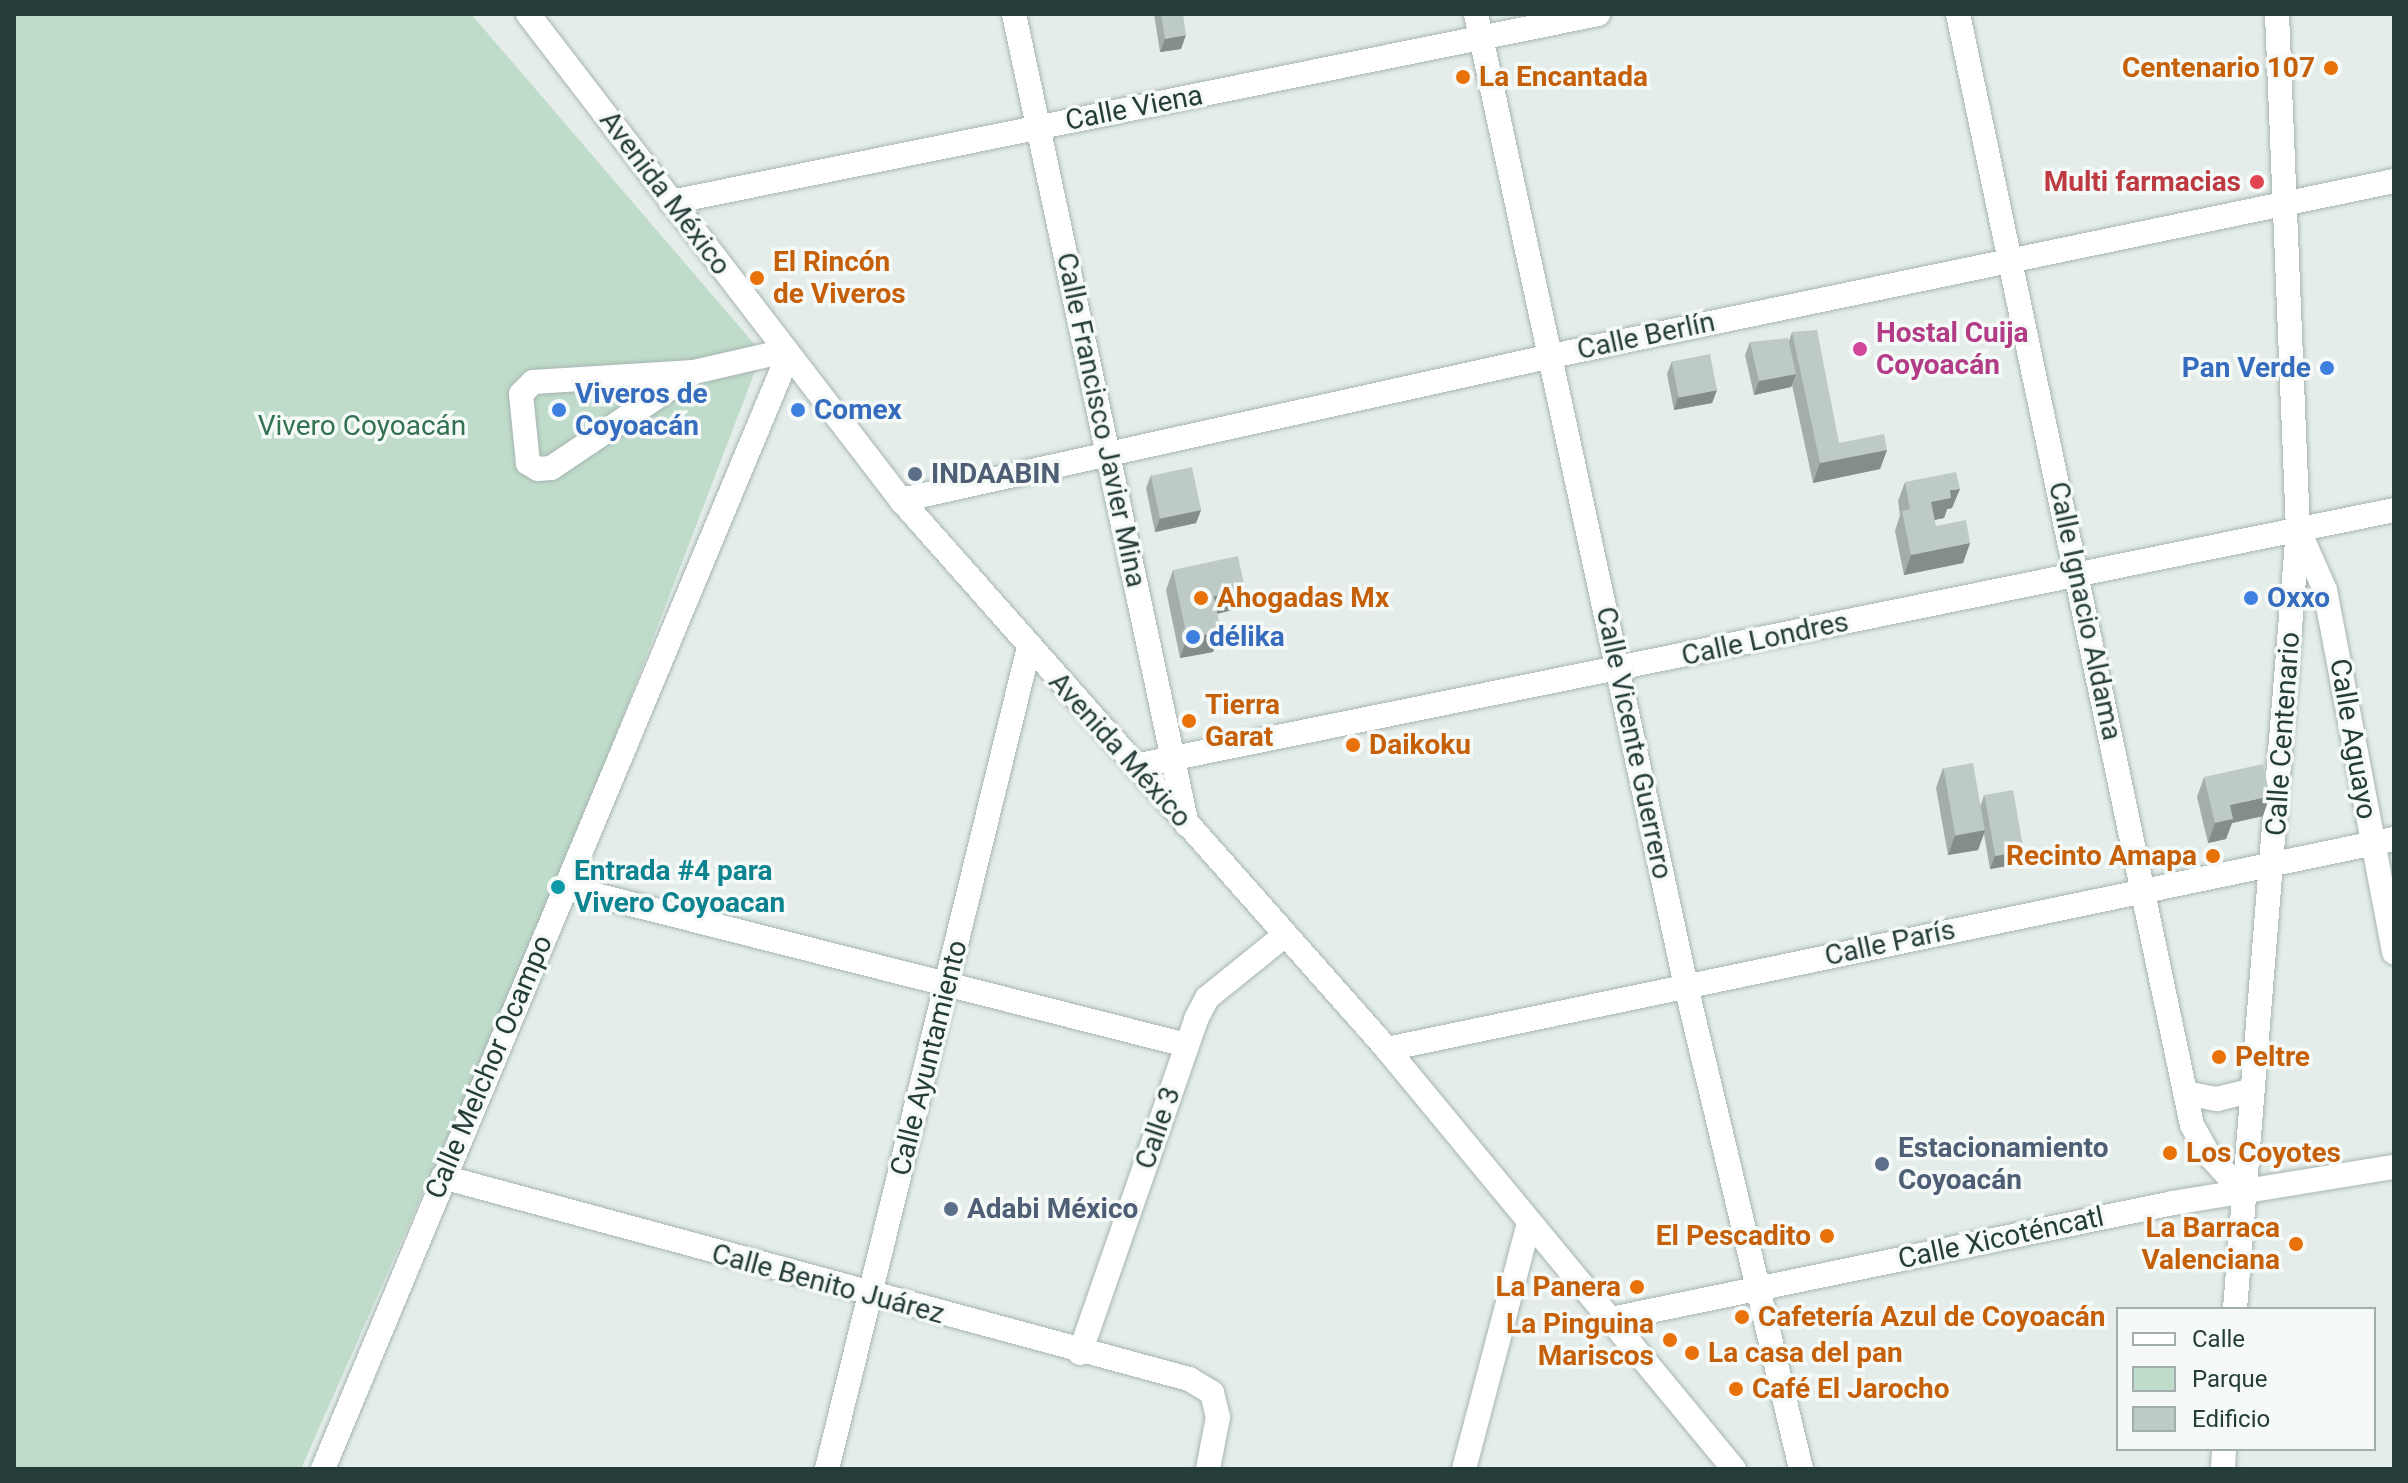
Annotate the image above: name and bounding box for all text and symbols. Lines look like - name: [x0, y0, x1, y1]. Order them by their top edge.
- place label: Centenario 107: [2122, 51, 2315, 85]
- marker: Centenario 107: [2322, 59, 2340, 77]
- place label: La Encantada: [1479, 60, 1648, 94]
- marker: La Encantada: [1454, 68, 1472, 86]
- street label: Calle Viena: [1063, 78, 1205, 138]
- street label: Avenida México: [592, 104, 738, 282]
- place label: Multi farmacias: [2044, 165, 2241, 199]
- marker: Multi farmacias: [2248, 173, 2266, 191]
- place label: El Rincón de Viveros: [773, 245, 906, 311]
- street label: Calle Francisco Javier Mina: [1049, 250, 1153, 590]
- marker: El Rincón de Viveros: [748, 269, 766, 287]
- street label: Calle Berlín: [1574, 305, 1718, 367]
- place label: Hostal Cuija Coyoacán: [1876, 316, 2028, 382]
- marker: Hostal Cuija Coyoacán: [1851, 340, 1869, 358]
- place label: Pan Verde: [2182, 351, 2311, 385]
- marker: Pan Verde: [2318, 359, 2336, 377]
- place label: Viveros de Coyoacán: [575, 377, 708, 443]
- place label: Comex: [814, 393, 902, 427]
- marker: Viveros de Coyoacán: [550, 401, 568, 419]
- marker: Comex: [789, 401, 807, 419]
- park label: Vivero Coyoacán: [258, 409, 466, 443]
- place label: INDAABIN: [931, 457, 1060, 491]
- marker: INDAABIN: [906, 465, 924, 483]
- street label: Calle Ignacio Aldama: [2041, 479, 2129, 743]
- place label: Ahogadas Mx: [1217, 581, 1389, 615]
- place label: Oxxo: [2267, 581, 2330, 615]
- marker: Ahogadas Mx: [1192, 589, 1210, 607]
- marker: Oxxo: [2242, 589, 2260, 607]
- street label: Calle Vicente Guerrero: [1589, 604, 1679, 882]
- street label: Calle Londres: [1679, 605, 1851, 673]
- place label: délika: [1209, 620, 1285, 654]
- marker: délika: [1184, 628, 1202, 646]
- street label: Calle Centenario: [2259, 631, 2307, 837]
- street label: Calle Aguayo: [2322, 656, 2384, 822]
- street label: Avenida México: [1042, 666, 1198, 834]
- place label: Tierra Garat: [1205, 688, 1280, 754]
- marker: Tierra Garat: [1180, 712, 1198, 730]
- place label: Daikoku: [1369, 728, 1471, 762]
- marker: Daikoku: [1344, 736, 1362, 754]
- place label: Recinto Amapa: [2006, 839, 2197, 873]
- marker: Recinto Amapa: [2204, 847, 2222, 865]
- place label: Entrada #4 para Vivero Coyoacan: [574, 854, 785, 920]
- marker: Entrada #4 para Vivero Coyoacan: [549, 878, 567, 896]
- street label: Calle París: [1822, 913, 1958, 973]
- street label: Calle Melchor Ocampo: [418, 930, 560, 1204]
- street label: Calle Ayuntamiento: [883, 937, 975, 1179]
- place label: Peltre: [2235, 1040, 2310, 1074]
- marker: Peltre: [2210, 1048, 2228, 1066]
- street label: Calle 3: [1128, 1083, 1188, 1173]
- place label: Estacionamiento Coyoacán: [1898, 1131, 2108, 1197]
- place label: Los Coyotes: [2186, 1136, 2341, 1170]
- marker: Los Coyotes: [2161, 1144, 2179, 1162]
- marker: Estacionamiento Coyoacán: [1873, 1155, 1891, 1173]
- place label: Adabi México: [967, 1192, 1138, 1226]
- marker: Adabi México: [942, 1200, 960, 1218]
- street label: Calle Xicoténcatl: [1895, 1200, 2107, 1276]
- place label: La Barraca Valenciana: [2141, 1211, 2280, 1277]
- place label: El Pescadito: [1656, 1219, 1811, 1253]
- marker: El Pescadito: [1818, 1227, 1836, 1245]
- marker: La Barraca Valenciana: [2287, 1235, 2305, 1253]
- street label: Calle Benito Juárez: [708, 1237, 948, 1331]
- place label: La Panera: [1495, 1270, 1621, 1304]
- marker: La Panera: [1628, 1278, 1646, 1296]
- place label: Cafetería Azul de Coyoacán: [1758, 1300, 2106, 1334]
- place label: La Pinguina Mariscos: [1506, 1307, 1654, 1373]
- legend: [2116, 1307, 2376, 1451]
- marker: Cafetería Azul de Coyoacán: [1733, 1308, 1751, 1326]
- text: Calle: [2192, 1325, 2245, 1353]
- marker: La Pinguina Mariscos: [1661, 1331, 1679, 1349]
- place label: La casa del pan: [1708, 1336, 1903, 1370]
- marker: La casa del pan: [1683, 1344, 1701, 1362]
- text: Parque: [2192, 1365, 2268, 1393]
- place label: Café El Jarocho: [1752, 1372, 1950, 1406]
- marker: Café El Jarocho: [1727, 1380, 1745, 1398]
- text: Edificio: [2192, 1405, 2270, 1433]

